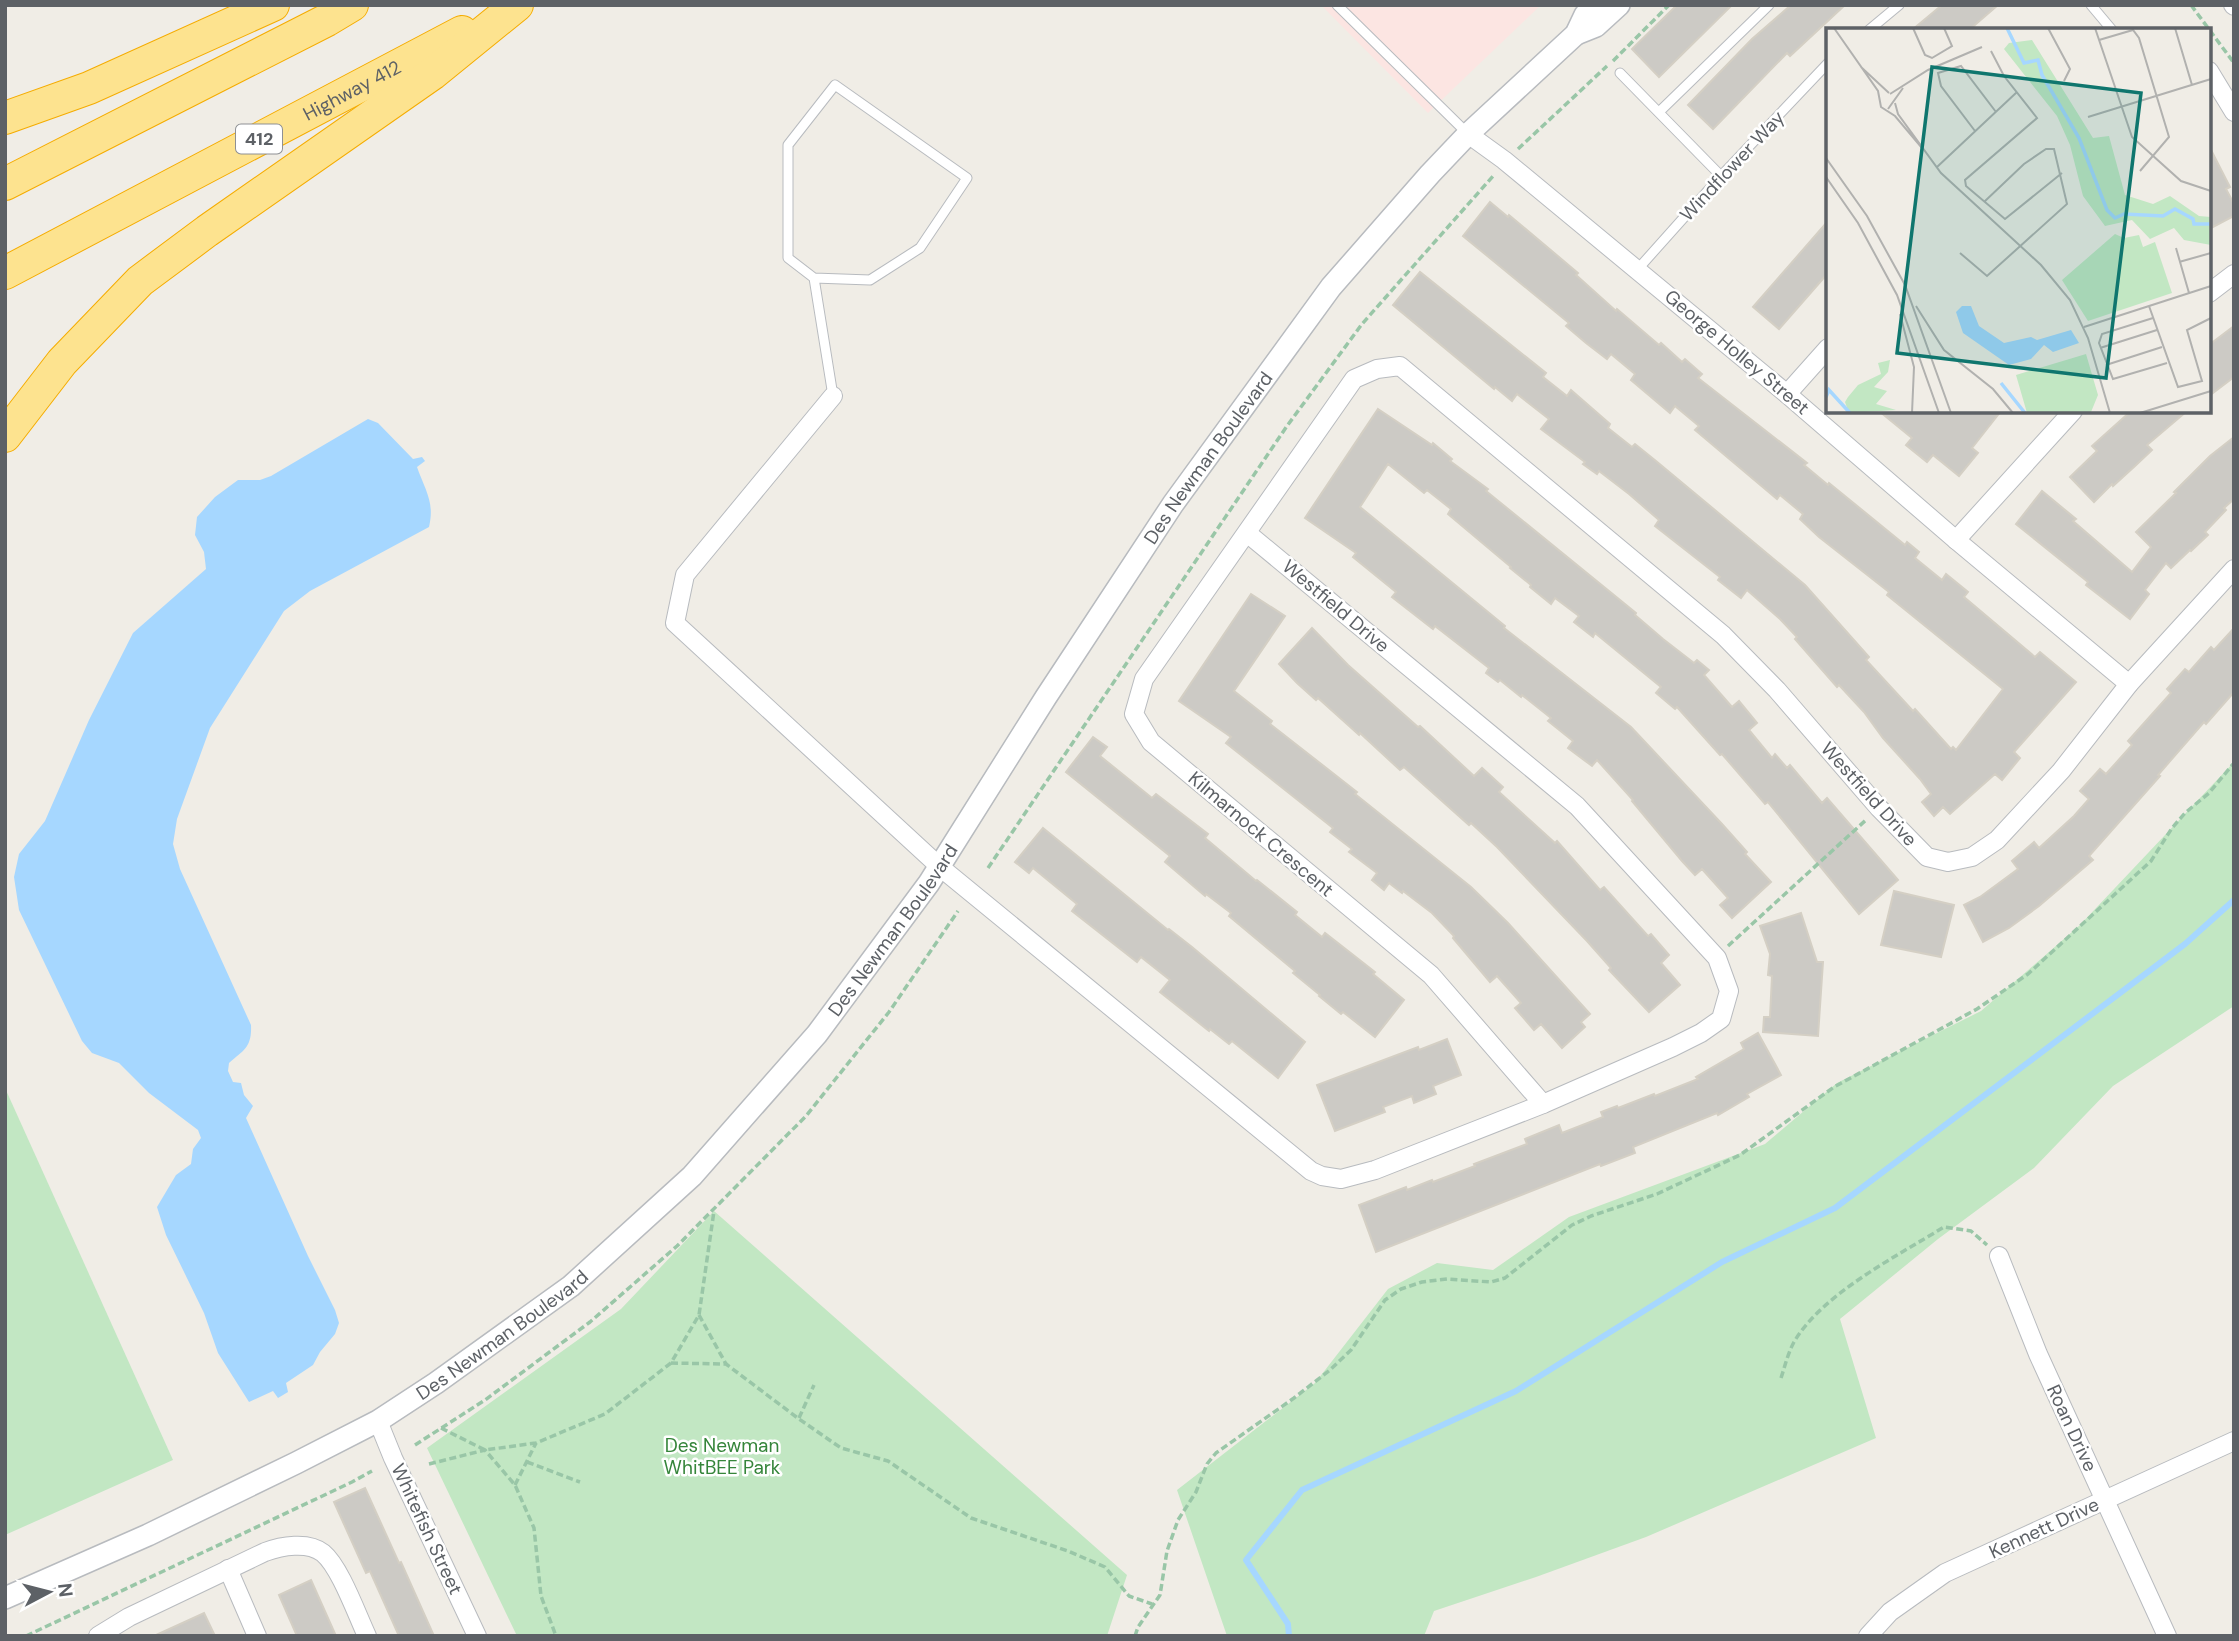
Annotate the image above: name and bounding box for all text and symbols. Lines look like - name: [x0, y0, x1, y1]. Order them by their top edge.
- inset map: [1826, 28, 2211, 413]
- street label: Highway 412: [298, 54, 405, 126]
- street label: Windflower Way: [1674, 105, 1790, 227]
- road number: 412: [236, 124, 282, 154]
- street label: George Holley Street: [1659, 284, 1815, 420]
- street label: Des Newman Boulevard: [1138, 366, 1278, 549]
- street label: Westfield Drive: [1277, 554, 1395, 658]
- street label: Westfield Drive: [1815, 736, 1923, 852]
- street label: Kilmarnock Crescent: [1183, 766, 1339, 902]
- street label: Des Newman Boulevard: [822, 839, 963, 1021]
- street label: Des Newman Boulevard: [411, 1264, 593, 1405]
- street label: Roan Drive: [2041, 1380, 2103, 1476]
- park label: Des Newman WhitBEE Park: [664, 1433, 781, 1480]
- street label: Whitefish Street: [386, 1459, 468, 1599]
- street label: Kennett Drive: [1985, 1492, 2103, 1564]
- north arrow: [14, 1557, 84, 1627]
- text: N: [52, 1582, 79, 1598]

